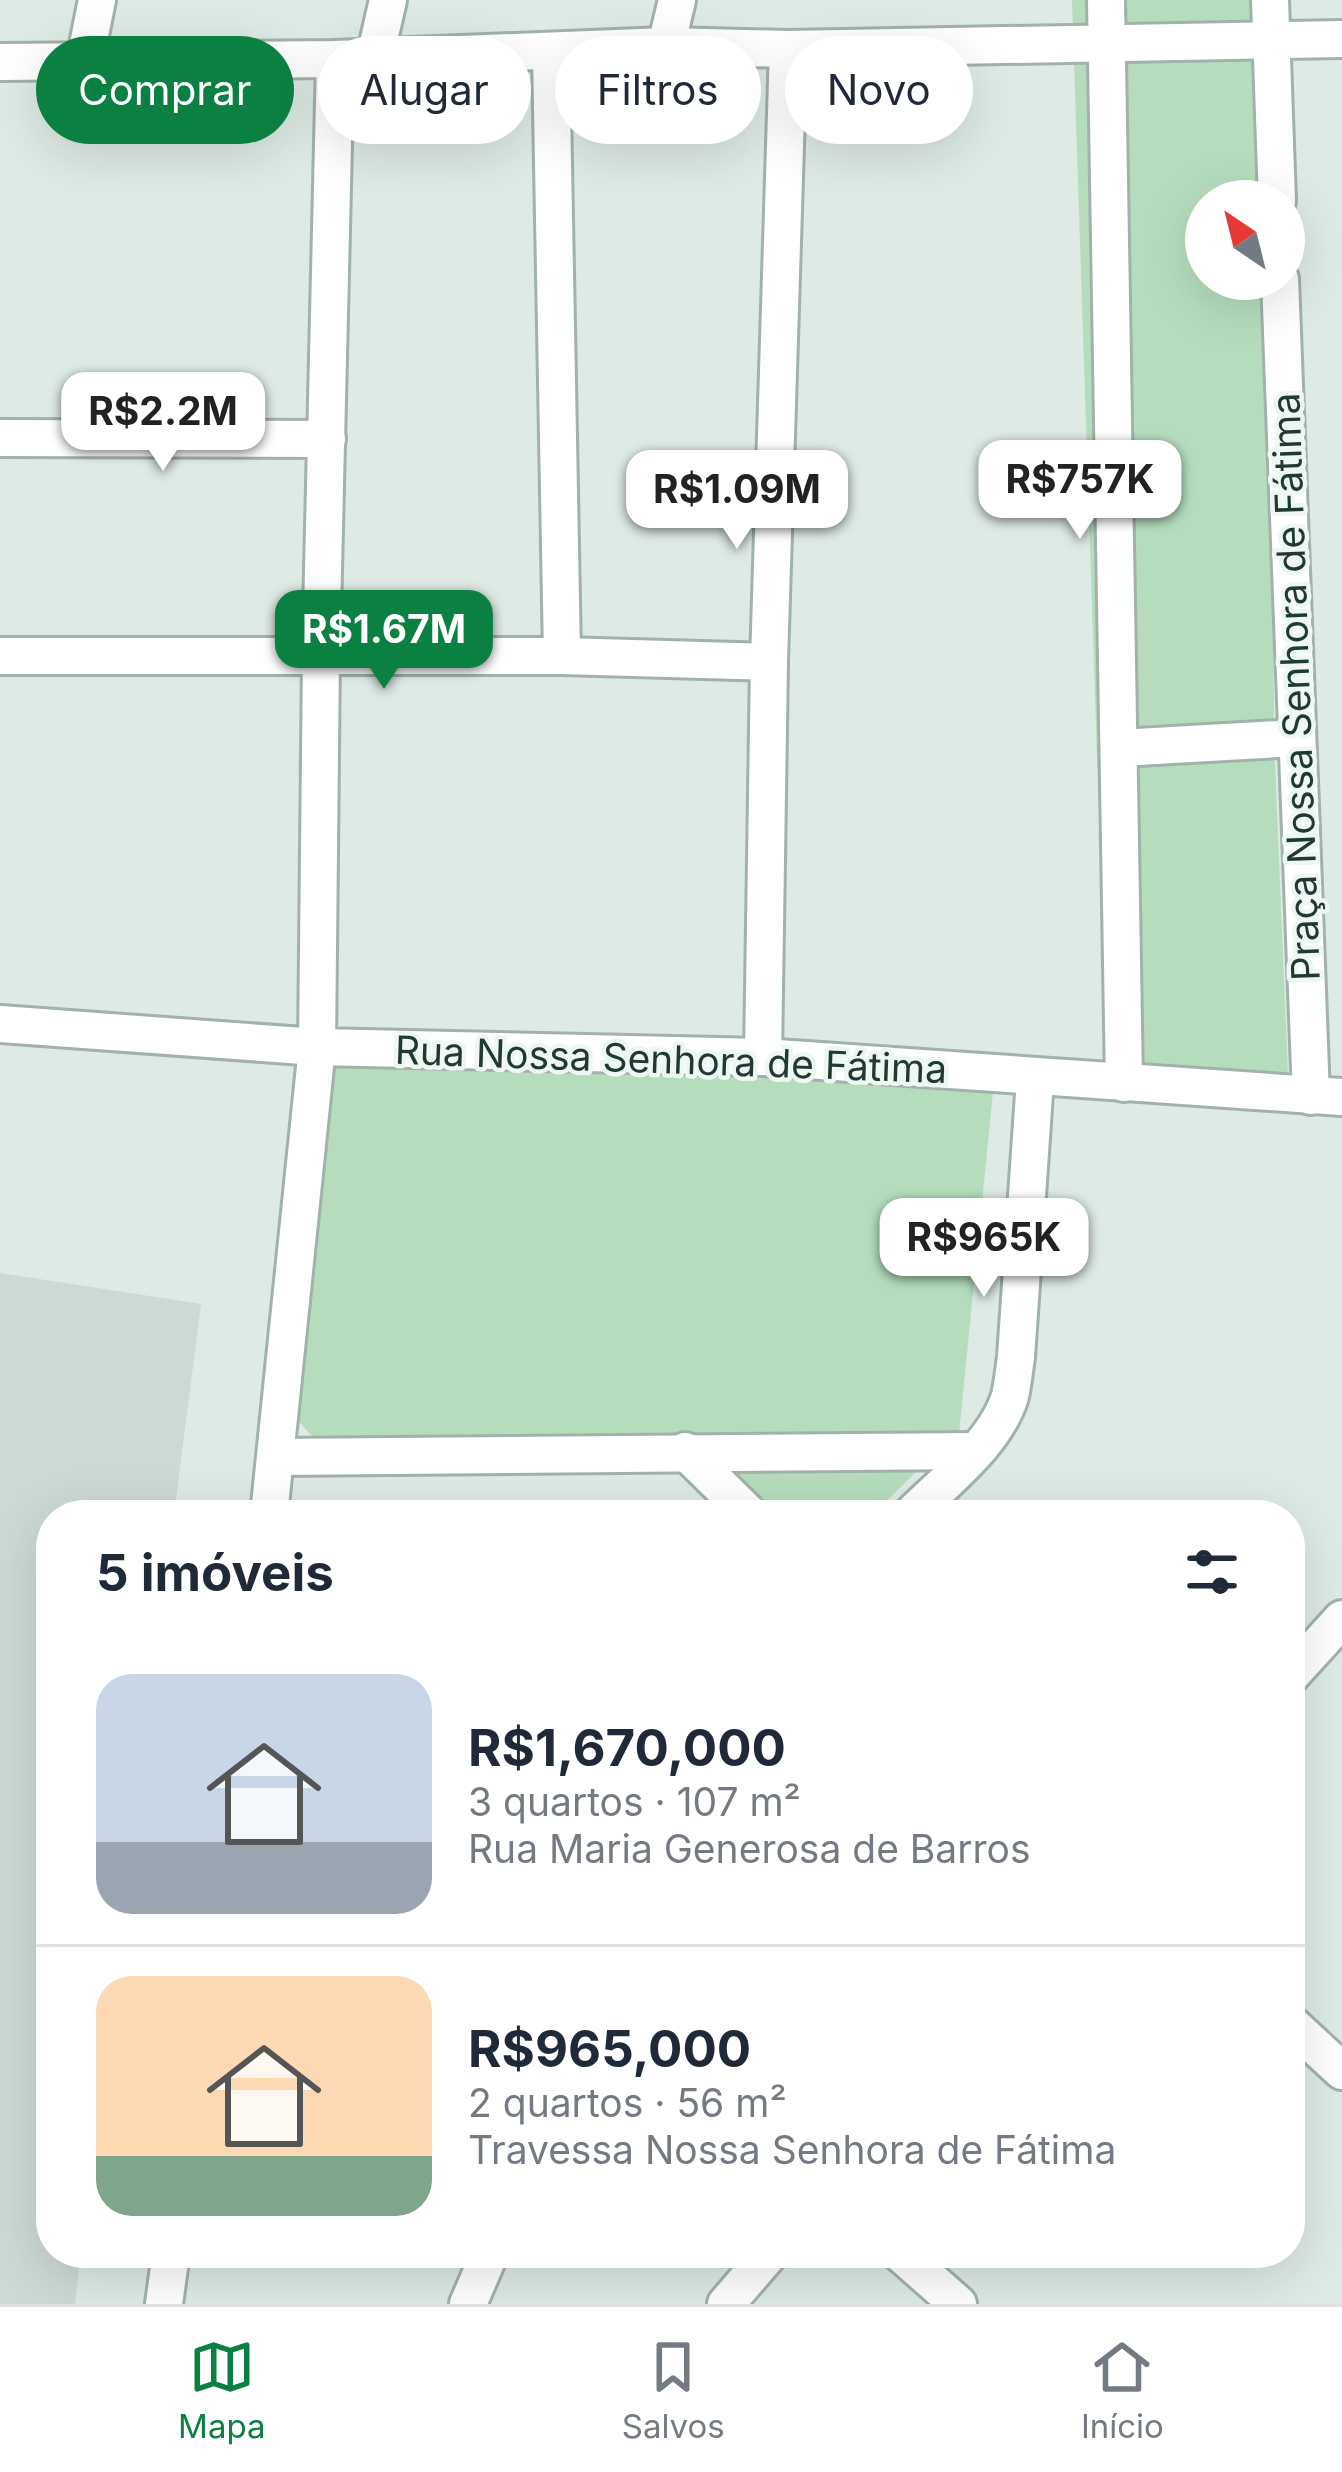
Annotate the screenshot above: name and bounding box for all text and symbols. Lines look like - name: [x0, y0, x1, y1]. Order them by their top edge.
- chip: Comprar: [36, 36, 294, 144]
- chip: Alugar: [318, 36, 531, 144]
- chip: Filtros: [555, 36, 761, 144]
- chip: Novo: [785, 36, 973, 144]
- north arrow: [1185, 180, 1305, 300]
- map controls: [1185, 180, 1305, 300]
- pin: R$2.2M: [65, 372, 261, 474]
- text: R$2.2M: [88, 387, 238, 434]
- street label: Praça Nossa Senhora de Fátima: [1261, 392, 1329, 982]
- pin: R$757K: [982, 440, 1178, 542]
- pin: R$1.09M: [626, 450, 848, 552]
- text: R$757K: [1005, 455, 1155, 502]
- text: R$1.09M: [653, 465, 821, 512]
- pin: R$1.67M: [273, 590, 495, 692]
- text: R$1.67M: [302, 605, 466, 652]
- street label: Rua Nossa Senhora de Fátima: [394, 1026, 948, 1092]
- pin: R$965K: [886, 1198, 1082, 1300]
- text: R$965K: [907, 1213, 1061, 1260]
- icon: filters: [1179, 1539, 1245, 1605]
- text: 5 imóveis: [96, 1542, 334, 1603]
- text: R$1,670,000: [468, 1717, 786, 1778]
- icon: home: [192, 1722, 336, 1866]
- text: 3 quartos · 107 m²: [468, 1778, 801, 1825]
- text: Rua Maria Generosa de Barros: [468, 1825, 1031, 1872]
- text: R$965,000: [468, 2018, 751, 2079]
- icon: home: [192, 2024, 336, 2168]
- text: 2 quartos · 56 m²: [468, 2079, 787, 2126]
- text: Travessa Nossa Senhora de Fátima: [468, 2126, 1116, 2173]
- tab: Mapa: [178, 2334, 266, 2446]
- tab: Salvos: [622, 2334, 725, 2446]
- tab: Início: [1081, 2334, 1164, 2446]

